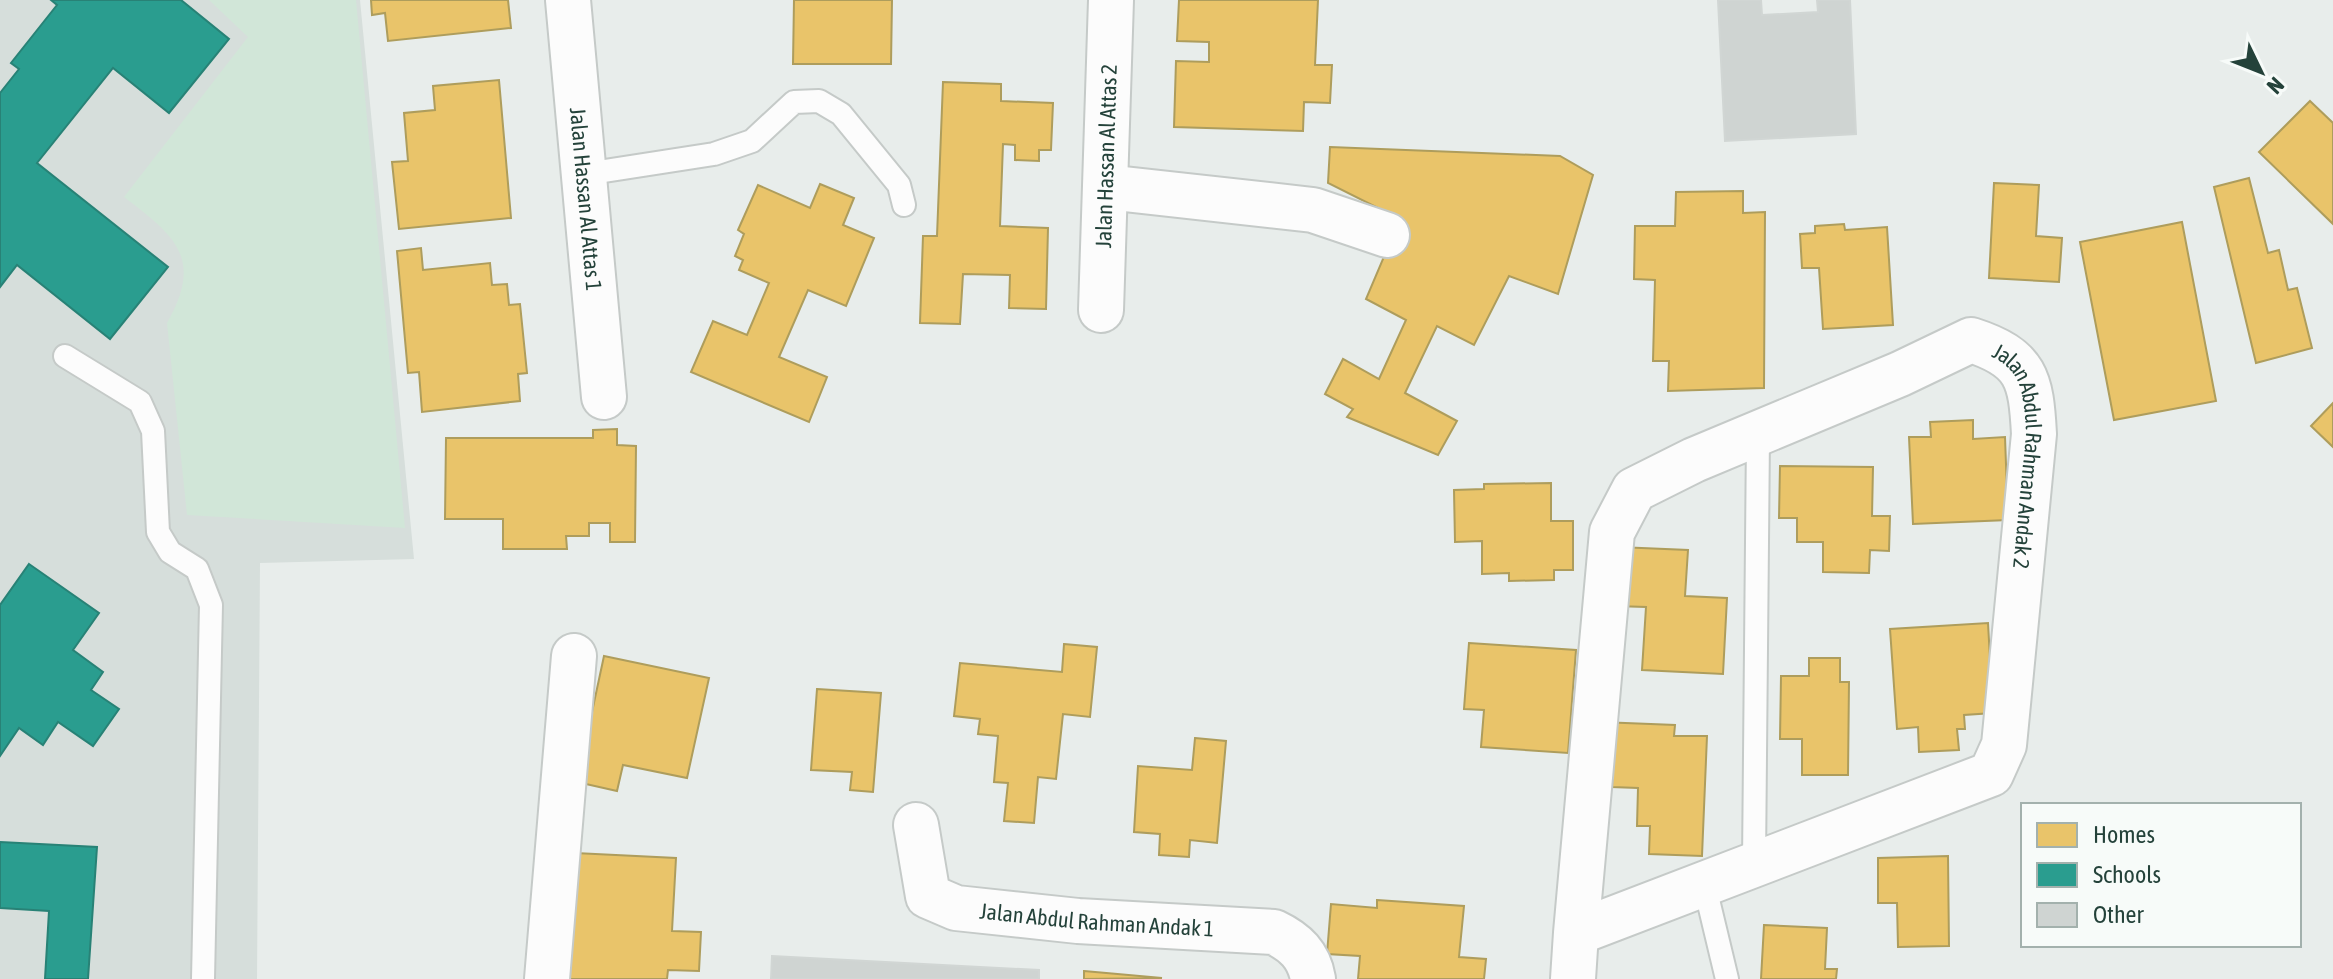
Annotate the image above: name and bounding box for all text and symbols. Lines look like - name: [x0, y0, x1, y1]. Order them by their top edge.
- north arrow: [2221, 32, 2301, 112]
- street label: Jalan Hassan Al Attas 2: [1090, 64, 1122, 248]
- text: N: [2262, 72, 2290, 99]
- street label: Jalan Hassan Al Attas 1: [565, 106, 607, 292]
- street label: Jalan Abdul Rahman Andak 2: [1988, 338, 2047, 570]
- legend: [2021, 803, 2301, 947]
- text: Homes: [2093, 821, 2155, 848]
- text: Schools: [2093, 861, 2161, 888]
- street label: Jalan Abdul Rahman Andak 1: [978, 898, 1215, 942]
- text: Other: [2093, 901, 2144, 928]

